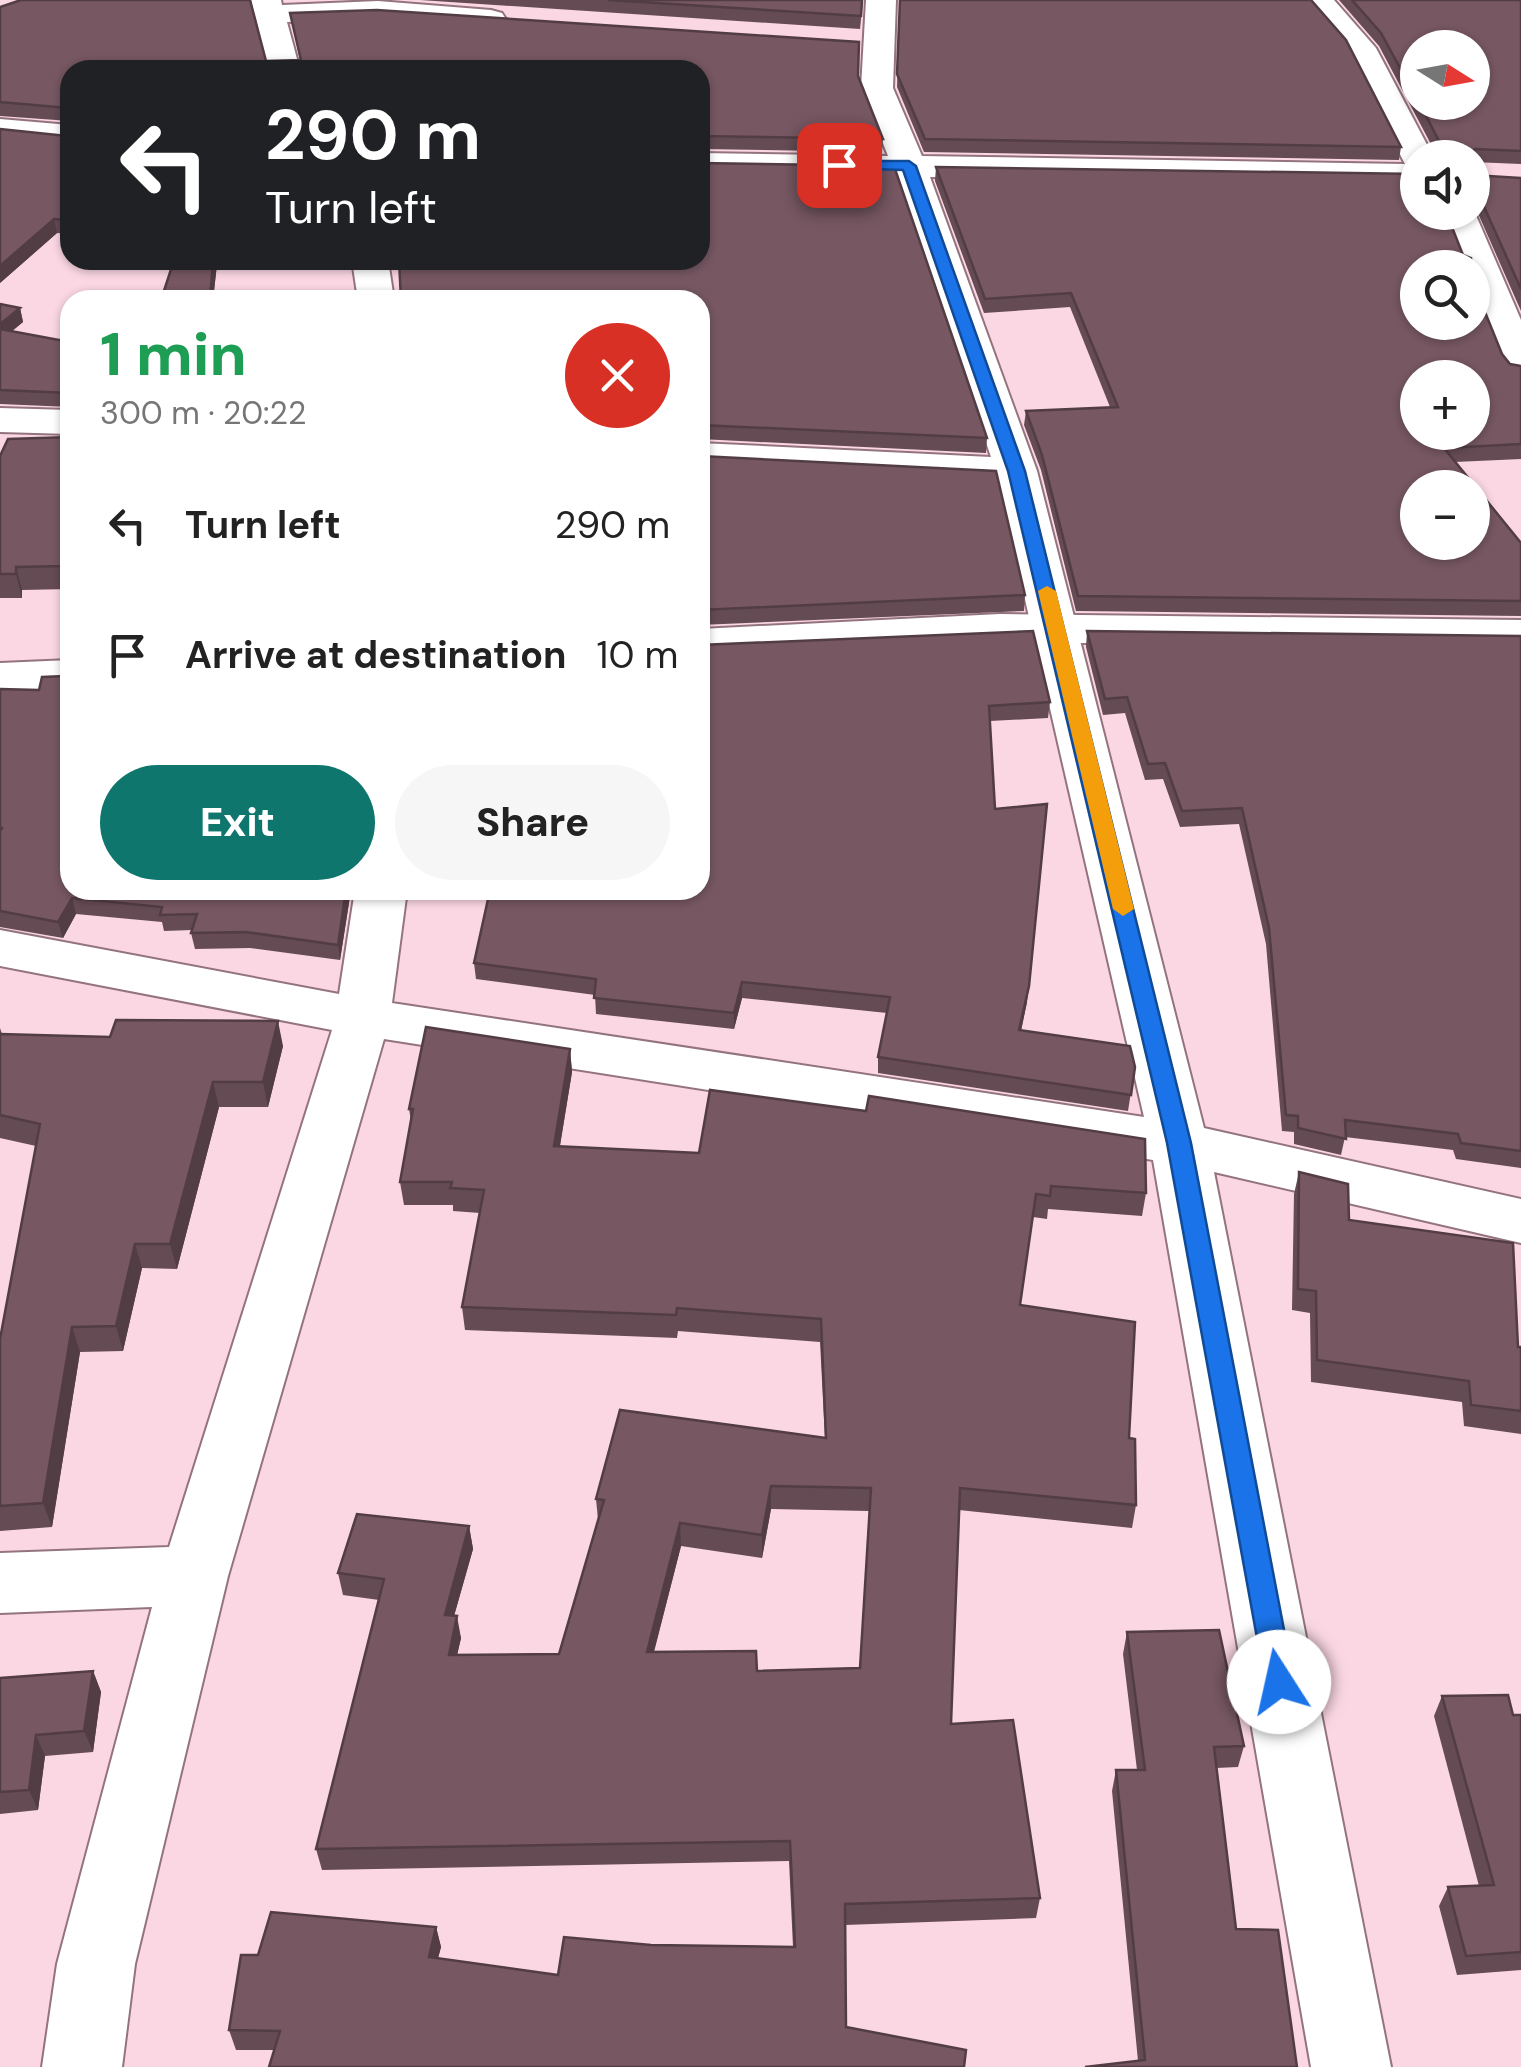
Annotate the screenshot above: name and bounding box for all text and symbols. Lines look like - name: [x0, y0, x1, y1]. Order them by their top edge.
- north arrow: [1400, 30, 1490, 120]
- map controls: [1400, 30, 1490, 560]
- text: 290 m: [265, 90, 481, 181]
- icon: left: [100, 100, 230, 230]
- pin: [797, 123, 882, 208]
- icon: arrive: [812, 138, 867, 193]
- button: sound: [1400, 140, 1490, 230]
- text: Turn left: [265, 178, 437, 237]
- button: search: [1400, 250, 1490, 340]
- text: 1 min: [100, 315, 247, 394]
- button: close: [565, 323, 670, 428]
- button: +: [1400, 360, 1490, 450]
- text: 300 m · 20:22: [100, 392, 306, 434]
- button: −: [1400, 470, 1490, 560]
- icon: left: [100, 498, 155, 553]
- text: Turn left: [185, 500, 341, 550]
- text: 290 m: [555, 500, 670, 550]
- icon: arrive: [100, 628, 155, 683]
- text: Arrive at destination: [185, 630, 567, 680]
- text: 10 m: [597, 630, 678, 680]
- button: Exit: [100, 765, 375, 880]
- button: Share: [395, 765, 670, 880]
- position arrow: [1227, 1630, 1331, 1734]

